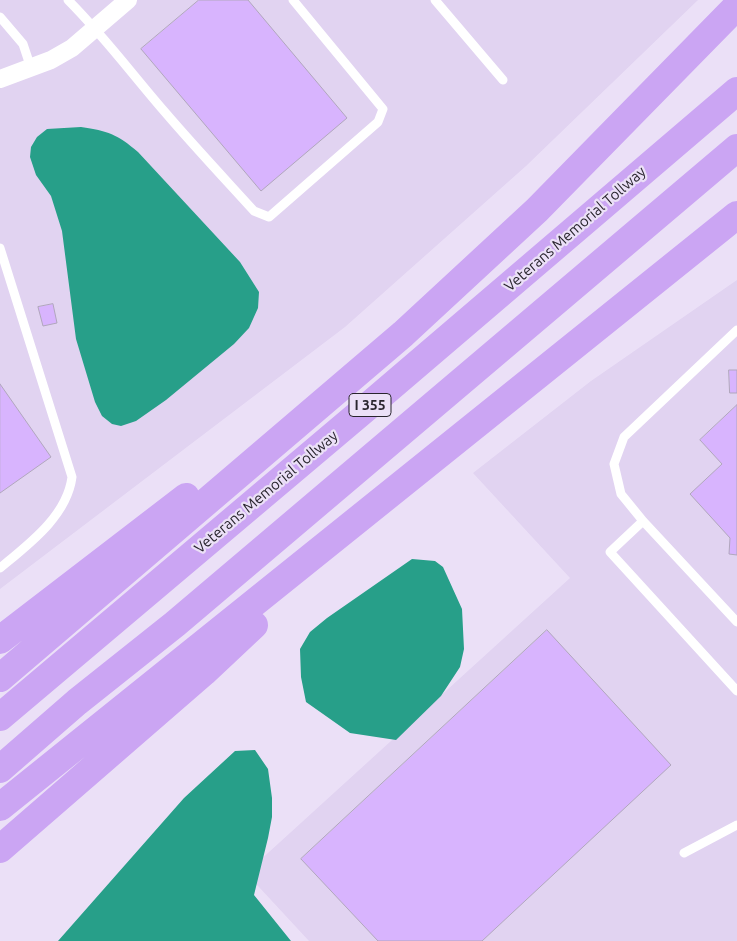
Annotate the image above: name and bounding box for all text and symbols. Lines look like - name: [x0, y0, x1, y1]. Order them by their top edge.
- street label: Veterans Memorial Tollway: [501, 163, 649, 295]
- road number: I 355: [349, 394, 391, 416]
- street label: Veterans Memorial Tollway: [191, 427, 341, 557]

